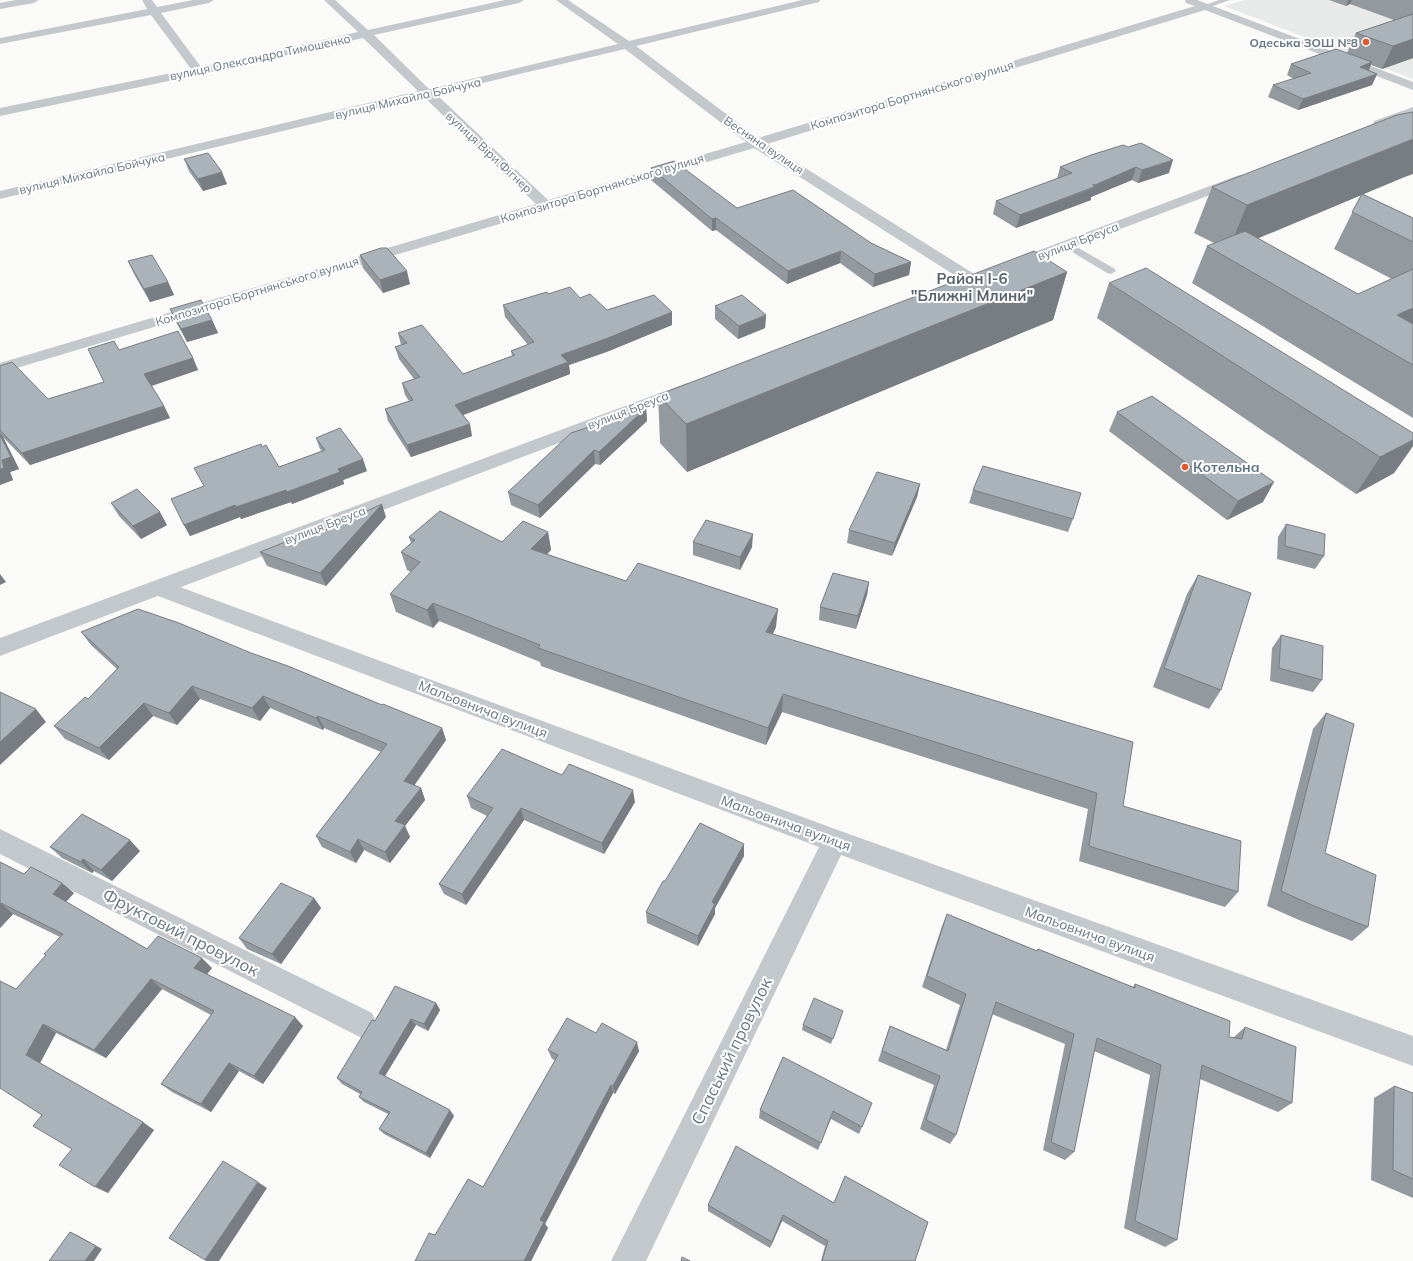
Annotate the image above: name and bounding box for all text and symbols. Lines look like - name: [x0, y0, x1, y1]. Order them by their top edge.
- street label: вулиця Олександра Тимошенко: [168, 30, 352, 84]
- place label: Одеська ЗОШ №8: [1249, 35, 1358, 50]
- marker: Одеська ЗОШ №8: [1361, 37, 1371, 47]
- street label: Композитора Бортнянського вулиця: [809, 57, 1015, 133]
- street label: вулиця Михайла Бойчука: [334, 74, 482, 122]
- street label: вулиця Віри Фігнер: [443, 108, 535, 196]
- street label: Весняна вулиця: [721, 113, 807, 177]
- street label: вулиця Михайла Бойчука: [18, 149, 166, 197]
- street label: Композитора Бортнянського вулиця: [499, 150, 705, 226]
- street label: вулиця Бреуса: [1035, 219, 1121, 263]
- street label: Композитора Бортнянського вулиця: [154, 253, 360, 329]
- district label: Район І-6 "Ближні Млини": [911, 269, 1033, 305]
- street label: вулиця Бреуса: [585, 388, 671, 432]
- place label: Котельна: [1193, 458, 1260, 476]
- marker: Котельна: [1180, 462, 1190, 472]
- street label: вулиця Бреуса: [282, 503, 368, 547]
- street label: Мальовнича вулиця: [416, 676, 550, 742]
- street label: Мальовнича вулиця: [719, 791, 853, 855]
- street label: Фруктовий провулок: [99, 883, 263, 982]
- street label: Мальовнича вулиця: [1023, 902, 1157, 966]
- street label: Спаський провулок: [686, 973, 777, 1129]

